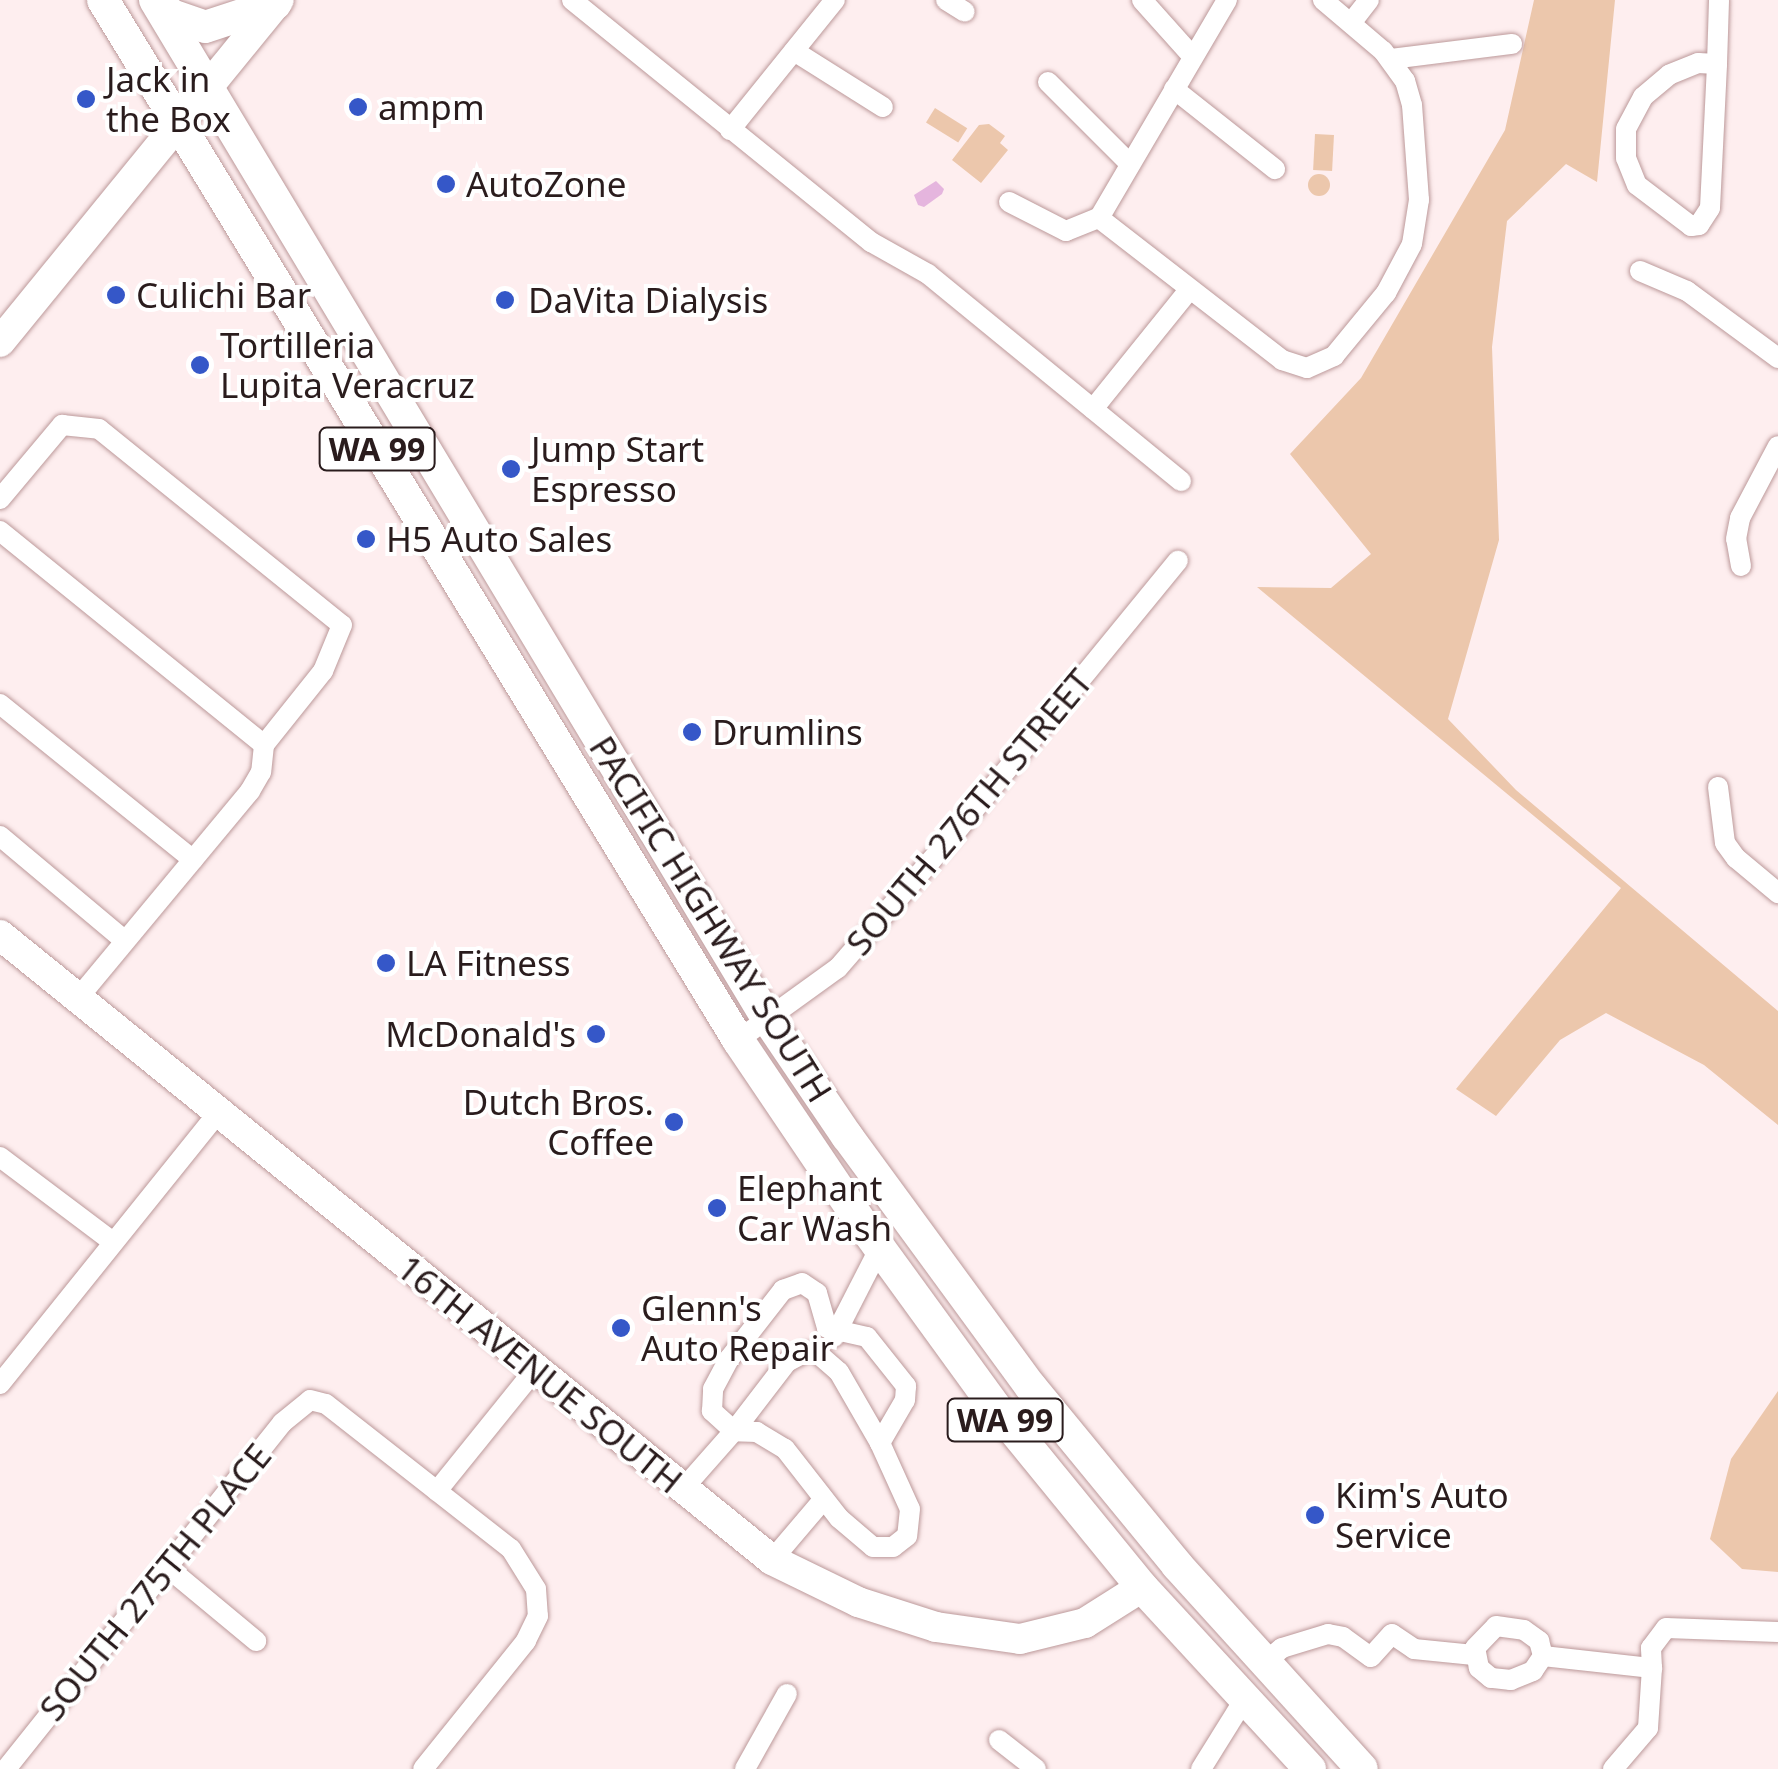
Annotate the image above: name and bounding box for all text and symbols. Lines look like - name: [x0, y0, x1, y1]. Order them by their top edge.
- place label: Jack in the Box: [106, 58, 231, 140]
- place label: ampm: [378, 86, 485, 128]
- marker: Jack in the Box: [75, 88, 97, 110]
- marker: ampm: [347, 96, 369, 118]
- place label: AutoZone: [466, 163, 626, 205]
- marker: AutoZone: [435, 173, 457, 195]
- place label: Culichi Bar: [136, 274, 311, 316]
- place label: DaVita Dialysis: [528, 279, 768, 321]
- marker: Culichi Bar: [105, 284, 127, 306]
- marker: DaVita Dialysis: [492, 287, 518, 313]
- place label: Tortilleria Lupita Veracruz: [220, 324, 475, 406]
- marker: Tortilleria Lupita Veracruz: [189, 354, 211, 376]
- road number: WA 99: [317, 422, 437, 476]
- place label: Jump Start Espresso: [531, 428, 704, 510]
- marker: Jump Start Espresso: [500, 458, 522, 480]
- place label: H5 Auto Sales: [386, 518, 612, 560]
- marker: H5 Auto Sales: [355, 528, 377, 550]
- street label: SOUTH 276TH STREET: [837, 661, 1101, 963]
- place label: Drumlins: [712, 711, 863, 753]
- marker: Drumlins: [681, 721, 703, 743]
- street label: PACIFIC HIGHWAY SOUTH: [581, 728, 841, 1110]
- place label: LA Fitness: [406, 942, 571, 984]
- marker: LA Fitness: [375, 952, 397, 974]
- place label: McDonald's: [385, 1013, 576, 1055]
- marker: McDonald's: [585, 1023, 607, 1045]
- place label: Dutch Bros. Coffee: [463, 1081, 654, 1163]
- marker: Dutch Bros. Coffee: [663, 1111, 685, 1133]
- place label: Elephant Car Wash: [737, 1167, 892, 1249]
- marker: Elephant Car Wash: [706, 1197, 728, 1219]
- street label: 16TH AVENUE SOUTH: [389, 1246, 691, 1502]
- place label: Glenn's Auto Repair: [641, 1287, 834, 1369]
- marker: Glenn's Auto Repair: [610, 1317, 632, 1339]
- road number: WA 99: [945, 1393, 1065, 1447]
- street label: SOUTH 275TH PLACE: [30, 1435, 280, 1729]
- place label: Kim's Auto Service: [1335, 1474, 1509, 1556]
- marker: Kim's Auto Service: [1304, 1504, 1326, 1526]

